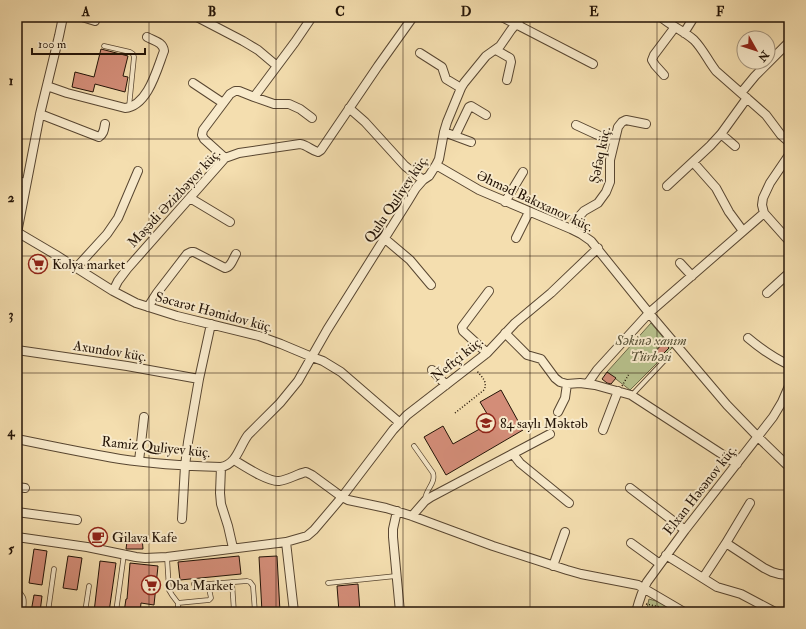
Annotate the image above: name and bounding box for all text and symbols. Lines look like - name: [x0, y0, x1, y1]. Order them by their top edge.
- text: A: [81, 4, 91, 20]
- text: B: [208, 4, 216, 20]
- text: C: [335, 4, 345, 20]
- text: D: [461, 4, 472, 20]
- text: E: [589, 4, 599, 20]
- text: F: [716, 4, 725, 20]
- scale bar: [32, 30, 145, 56]
- north arrow: [736, 30, 776, 70]
- text: 100 m: [38, 37, 67, 52]
- text: N: [755, 47, 772, 65]
- text: 1: [9, 73, 14, 89]
- street label: Şəfəq küç.: [586, 125, 614, 185]
- street label: Məşədi Əzizbəyov küç.: [124, 145, 225, 252]
- street label: Qulu Quliyev küç.: [360, 152, 433, 247]
- street label: Əhməd Bakıxanov küç.: [474, 167, 596, 236]
- text: 2: [8, 190, 15, 206]
- supermarket icon: Kolya market: [27, 253, 49, 275]
- place label: Kolya market: [52, 256, 126, 274]
- street label: Səcarət Həmidov küç.: [153, 288, 275, 336]
- text: 3: [9, 307, 14, 323]
- park label: Səkinə xanım Türbəsi: [614, 332, 687, 365]
- street label: Neftçi küç.: [428, 333, 487, 385]
- street label: Axundov küç.: [71, 337, 148, 365]
- school or university icon: 84 saylı Məktəb: [475, 412, 497, 434]
- place label: 84 saylı Məktəb: [500, 415, 588, 433]
- text: 4: [6, 424, 15, 440]
- street label: Ramiz Quliyev küç.: [101, 433, 212, 462]
- street label: Elxan Həsənov küç.: [660, 441, 741, 538]
- cafe icon: Gilava Kafe: [87, 526, 109, 548]
- place label: Gilava Kafe: [112, 529, 177, 546]
- text: 5: [8, 541, 14, 557]
- supermarket icon: Oba Market: [140, 574, 162, 596]
- place label: Oba Market: [165, 577, 234, 594]

